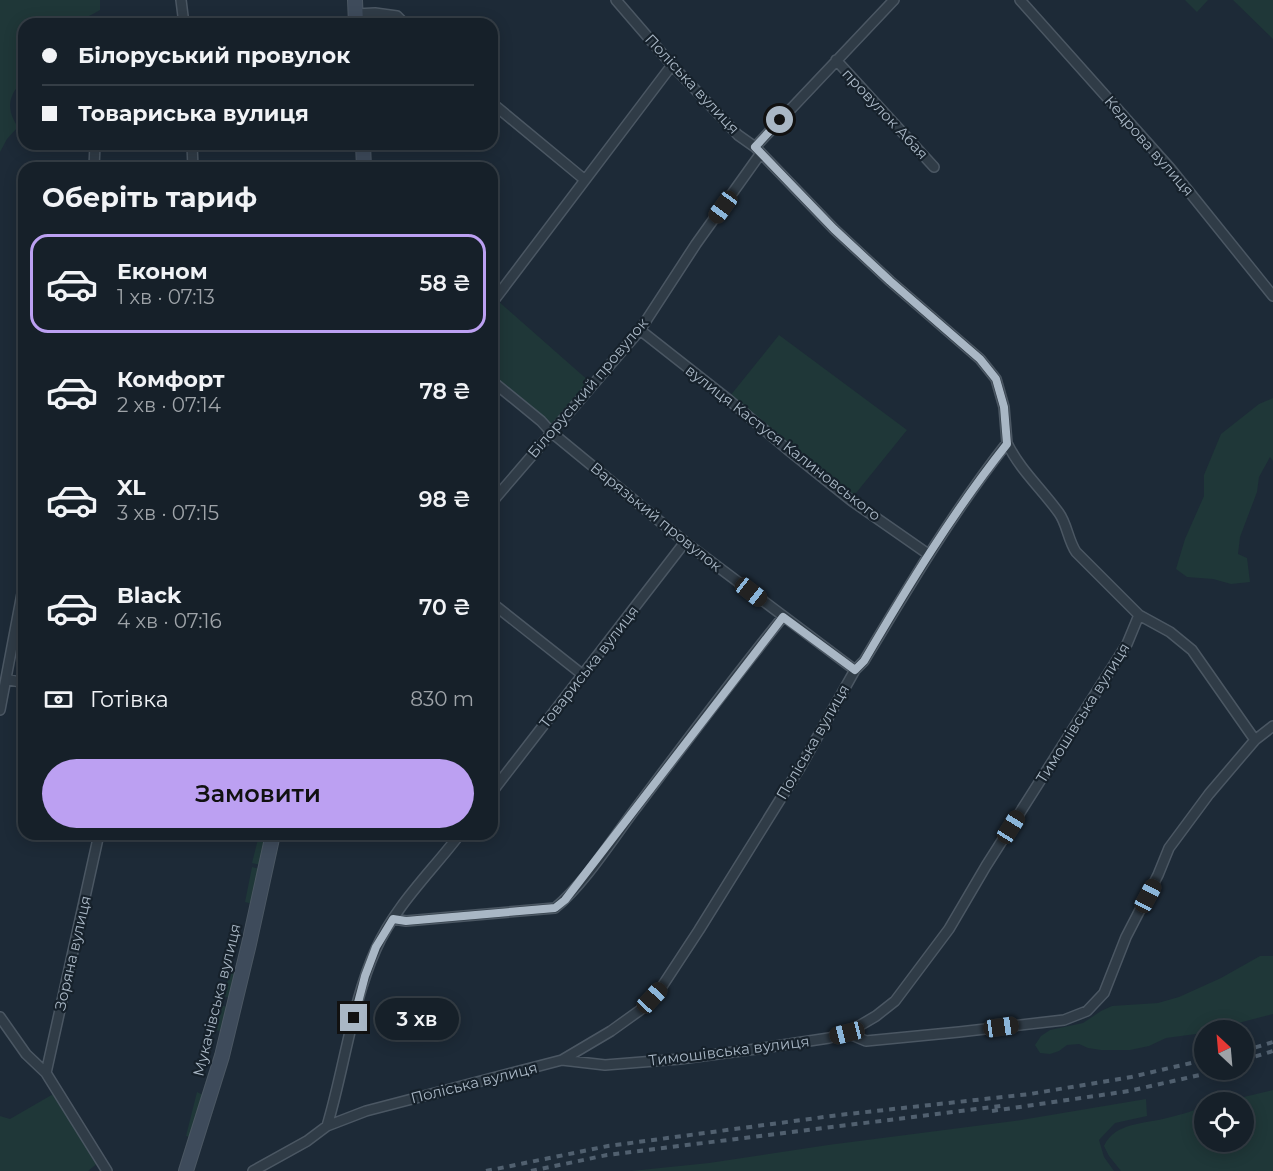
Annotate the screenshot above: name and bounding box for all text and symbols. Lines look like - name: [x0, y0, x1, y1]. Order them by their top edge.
- street label: Поліська вулиця: [641, 30, 744, 138]
- text: Білоруський провулок: [78, 42, 350, 69]
- street label: провулок Абая: [838, 64, 932, 163]
- street label: Кедрова вулиця: [1101, 92, 1198, 200]
- text: Товариська вулиця: [78, 100, 309, 127]
- route start: [766, 106, 793, 133]
- text: Оберіть тариф: [42, 181, 257, 214]
- car: [705, 187, 741, 227]
- icon: car: [45, 257, 99, 311]
- text: Економ: [117, 258, 208, 285]
- text: 58 ₴: [420, 270, 471, 297]
- text: 1 хв · 07:13: [117, 285, 215, 309]
- street label: Білоруський провулок: [523, 313, 652, 462]
- street label: вулиця Кастуся Калиновського: [682, 360, 885, 525]
- icon: car: [45, 365, 99, 419]
- text: Комфорт: [117, 366, 225, 393]
- text: 78 ₴: [419, 378, 471, 405]
- text: 2 хв · 07:14: [117, 393, 221, 417]
- street label: Варязький провулок: [587, 458, 726, 576]
- icon: car: [45, 473, 99, 527]
- text: XL: [117, 474, 146, 501]
- text: 98 ₴: [419, 486, 471, 513]
- text: 3 хв · 07:15: [117, 501, 219, 525]
- car: [731, 574, 771, 610]
- icon: car: [45, 581, 99, 635]
- text: Black: [117, 582, 181, 609]
- text: 70 ₴: [419, 594, 471, 621]
- street label: Товариська вулиця: [535, 602, 642, 732]
- text: 4 хв · 07:16: [117, 609, 222, 633]
- street label: Тимошівська вулиця: [1032, 639, 1134, 786]
- street label: Поліська вулиця: [772, 681, 853, 803]
- icon: cash: [42, 683, 75, 716]
- text: Готівка: [90, 686, 169, 713]
- text: 830 m: [410, 687, 474, 711]
- button: Замовити: [42, 759, 474, 828]
- car: [994, 807, 1028, 847]
- car: [1132, 876, 1164, 916]
- street label: Зоряна вулиця: [50, 894, 95, 1012]
- street label: Мукачівська вулиця: [188, 922, 245, 1078]
- car: [633, 979, 671, 1017]
- callout: 3 хв: [375, 997, 459, 1039]
- route end: [340, 1004, 367, 1031]
- text: 3 хв: [397, 1007, 437, 1031]
- car: [982, 1016, 1020, 1038]
- car: [827, 1020, 867, 1046]
- north arrow: [1194, 1020, 1254, 1080]
- map controls: [1194, 1020, 1254, 1152]
- street label: Тимошівська вулиця: [647, 1031, 810, 1070]
- street label: Поліська вулиця: [409, 1058, 539, 1107]
- button: locate: [1194, 1092, 1254, 1152]

